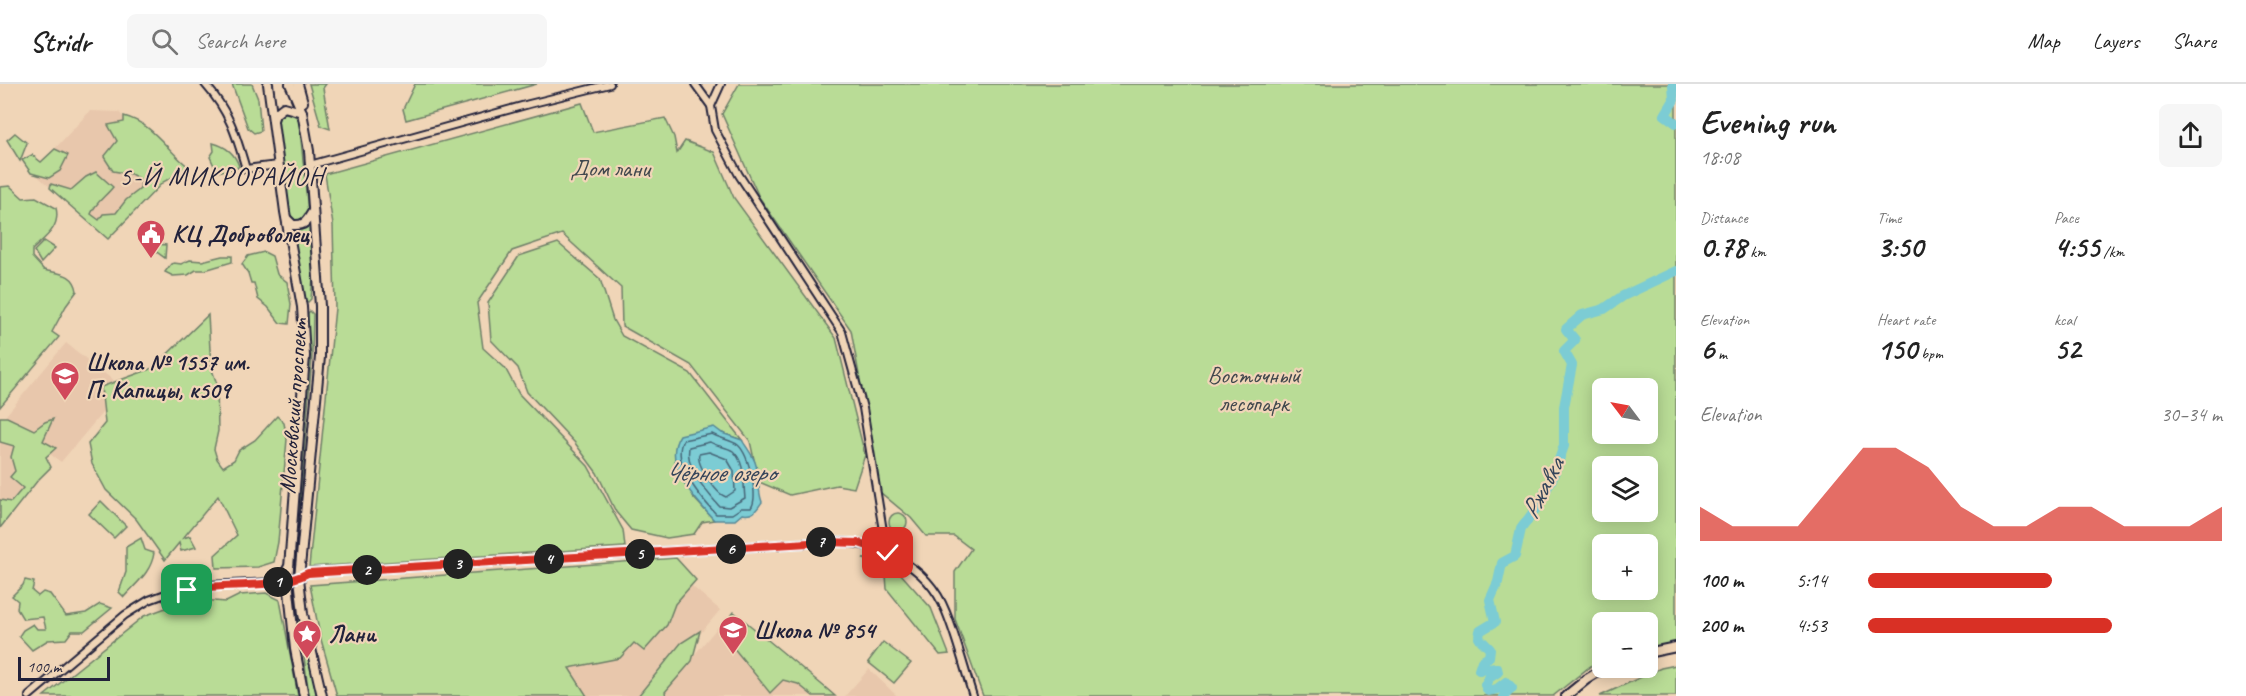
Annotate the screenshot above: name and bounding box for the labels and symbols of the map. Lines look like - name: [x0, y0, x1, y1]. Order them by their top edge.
- park label: Дом лани: [570, 153, 652, 183]
- district label: 5-Й МИКРОРАЙОН: [119, 160, 328, 193]
- public building icon: КЦ Доброволец: [135, 218, 167, 260]
- place label: КЦ Доброволец: [172, 219, 310, 249]
- street label: Московский проспект: [272, 317, 314, 495]
- place label: Школа № 1557 им. П. Капицы, к509: [86, 347, 251, 405]
- school or university icon: Школа № 1557 им. П. Капицы, к509: [49, 360, 81, 402]
- park label: Восточный лесопарк: [1207, 360, 1303, 418]
- north arrow: [1592, 378, 1658, 444]
- water label: Ржавка: [1513, 450, 1573, 524]
- water label: Чёрное озеро: [665, 456, 780, 489]
- pin: 7: [806, 527, 836, 557]
- pin: [862, 527, 913, 578]
- pin: 6: [716, 534, 746, 564]
- pin: 5: [625, 539, 655, 569]
- pin: 4: [534, 544, 564, 574]
- pin: 3: [443, 549, 473, 579]
- pin: 2: [352, 555, 382, 585]
- pin: [161, 564, 212, 615]
- pin: 1: [263, 567, 293, 597]
- school or university icon: Школа № 854: [717, 614, 749, 656]
- place label: Школа № 854: [754, 615, 878, 645]
- place icon: Лани: [291, 618, 323, 660]
- place label: Лани: [328, 619, 377, 649]
- scale bar: [18, 654, 110, 682]

